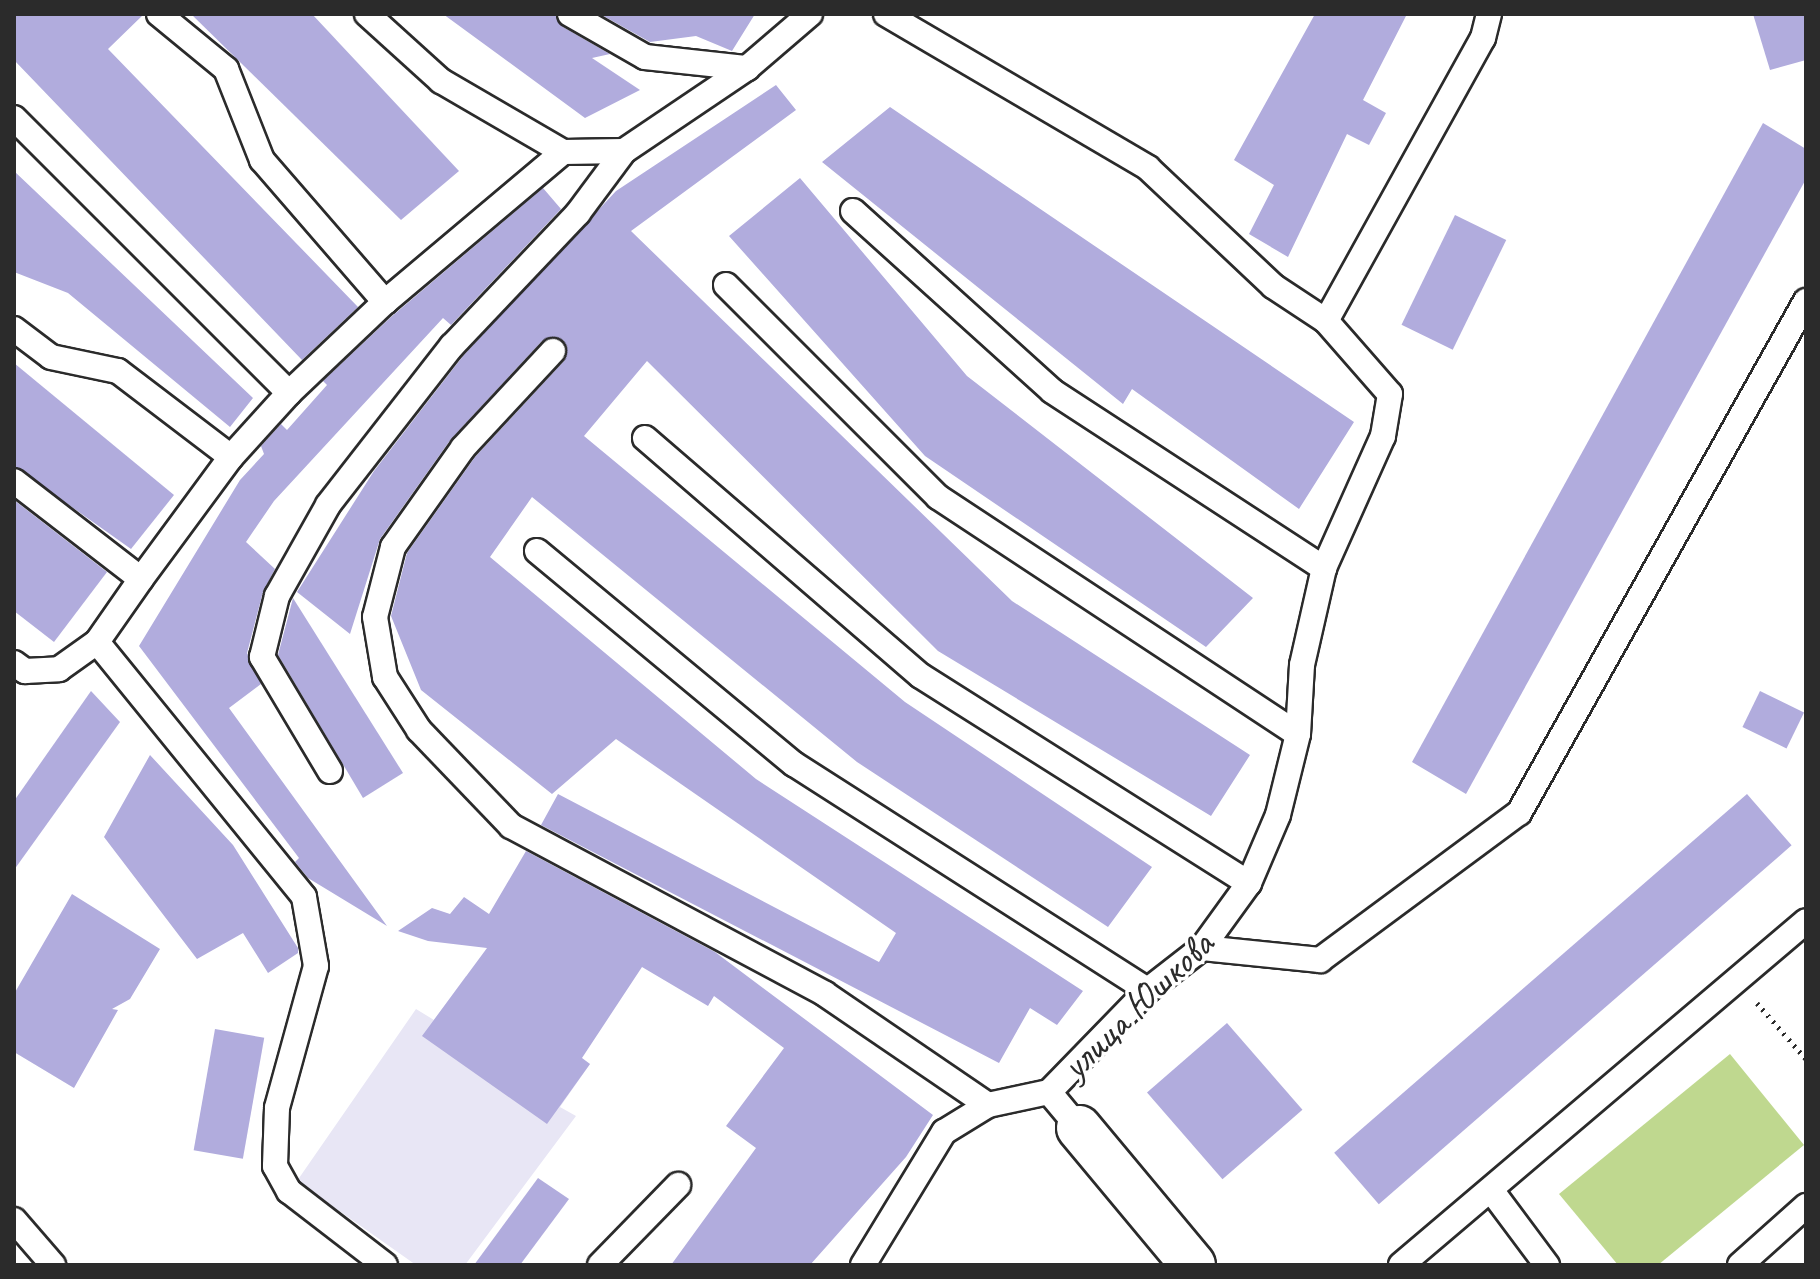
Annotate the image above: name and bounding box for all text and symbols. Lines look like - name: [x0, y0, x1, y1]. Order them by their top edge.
- street label: улица Юшкова: [1050, 920, 1224, 1090]

